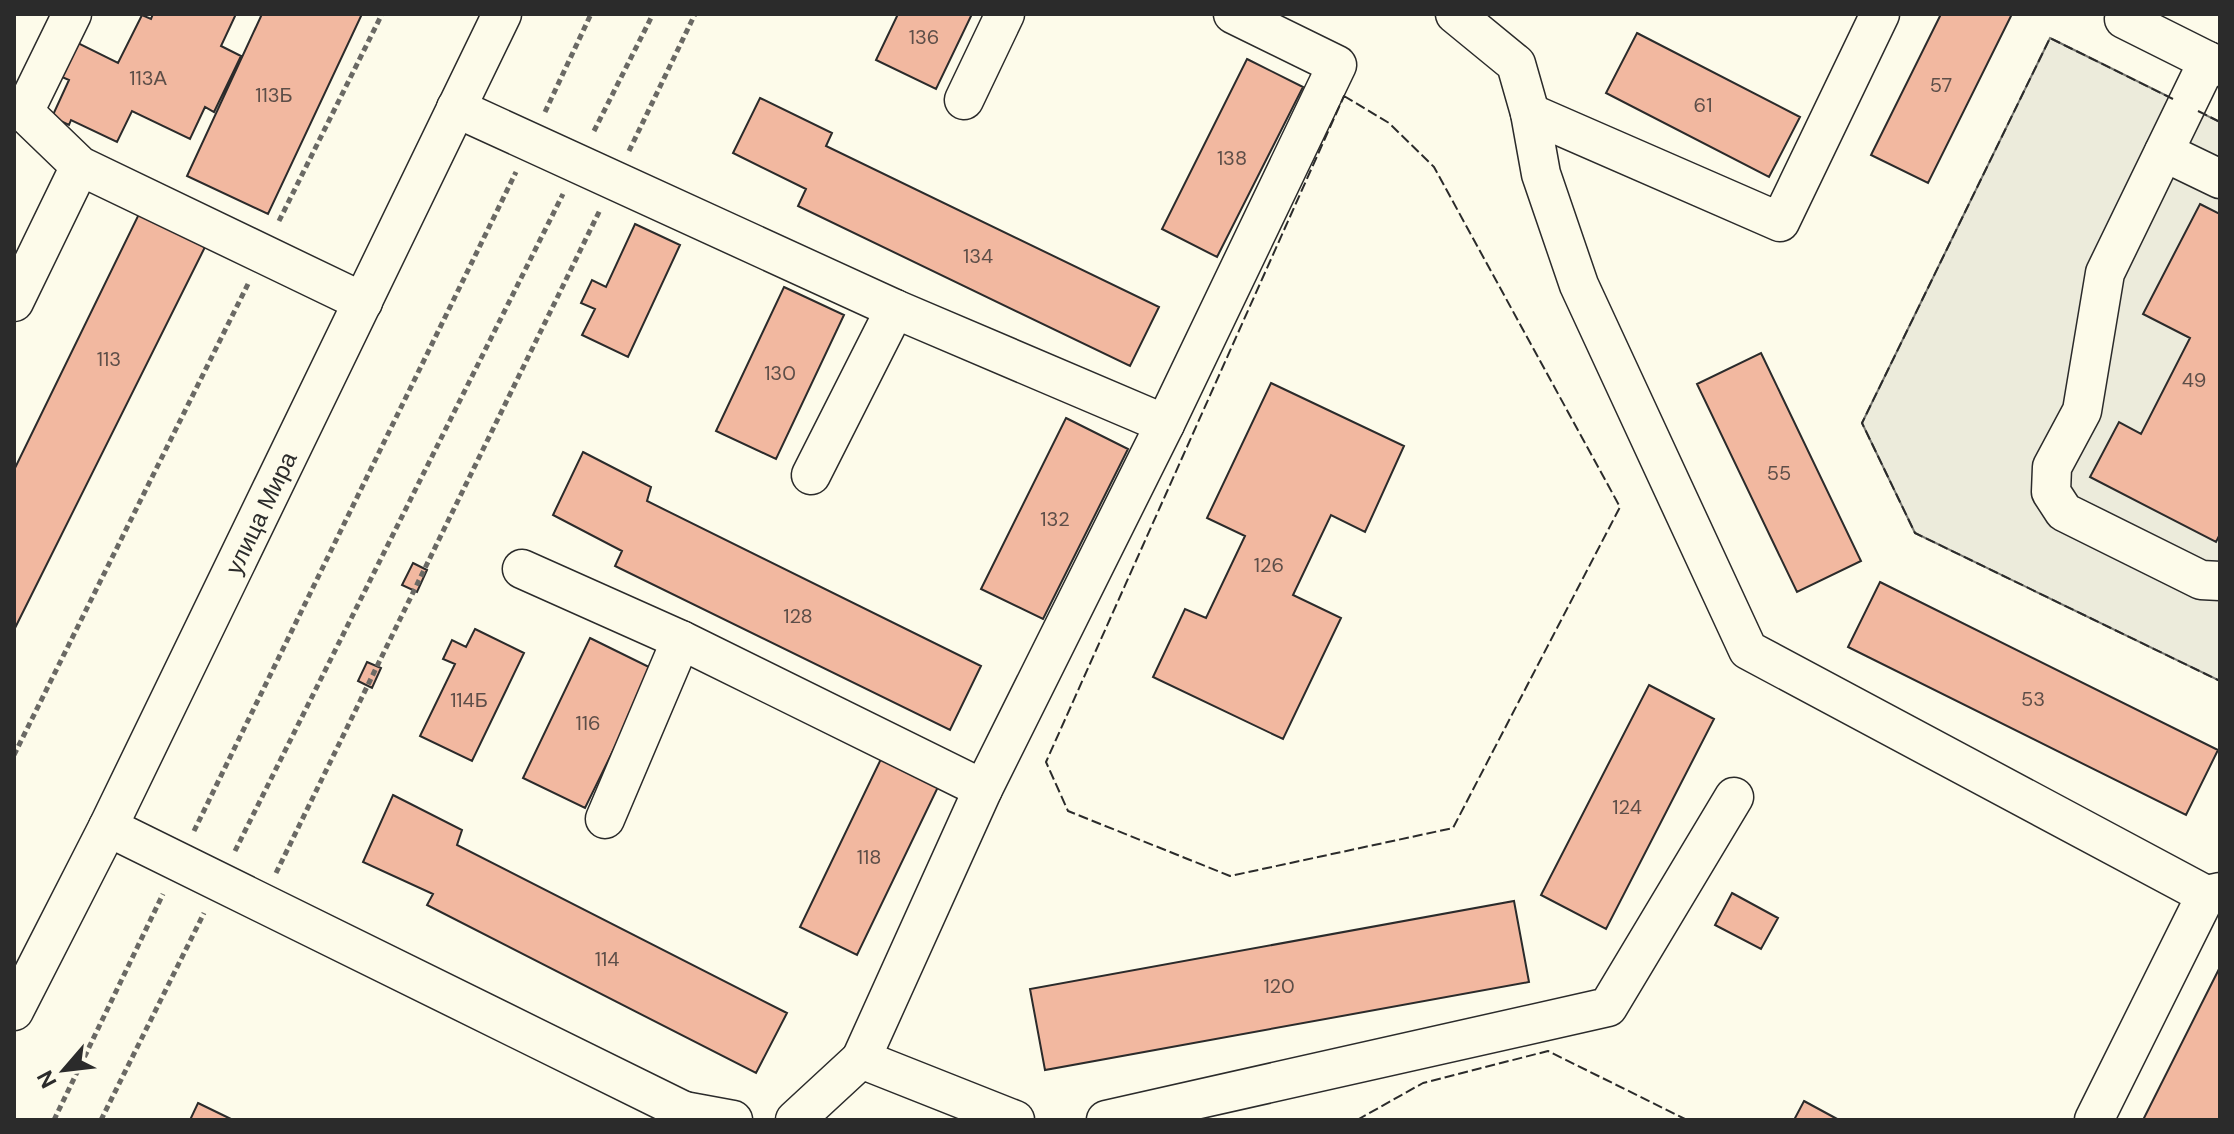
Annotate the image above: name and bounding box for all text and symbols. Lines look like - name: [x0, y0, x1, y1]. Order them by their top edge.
- house number: 136: [909, 24, 939, 50]
- house number: 113А: [129, 65, 167, 91]
- house number: 57: [1930, 72, 1952, 98]
- house number: 113Б: [255, 82, 293, 108]
- house number: 61: [1694, 92, 1712, 118]
- house number: 138: [1217, 145, 1247, 171]
- house number: 134: [963, 243, 993, 269]
- house number: 113: [97, 346, 121, 372]
- house number: 130: [764, 360, 796, 386]
- house number: 49: [2182, 367, 2206, 393]
- street label: улица Мира: [218, 446, 303, 579]
- house number: 55: [1767, 460, 1791, 486]
- house number: 132: [1040, 506, 1070, 532]
- house number: 126: [1254, 552, 1284, 578]
- house number: 128: [783, 603, 813, 629]
- house number: 53: [2021, 686, 2045, 712]
- house number: 114Б: [450, 687, 488, 713]
- house number: 116: [575, 710, 601, 736]
- house number: 124: [1612, 794, 1642, 820]
- house number: 118: [857, 844, 881, 870]
- house number: 114: [595, 946, 619, 972]
- house number: 120: [1263, 973, 1295, 999]
- north arrow: [24, 1030, 104, 1110]
- text: N: [30, 1065, 63, 1093]

